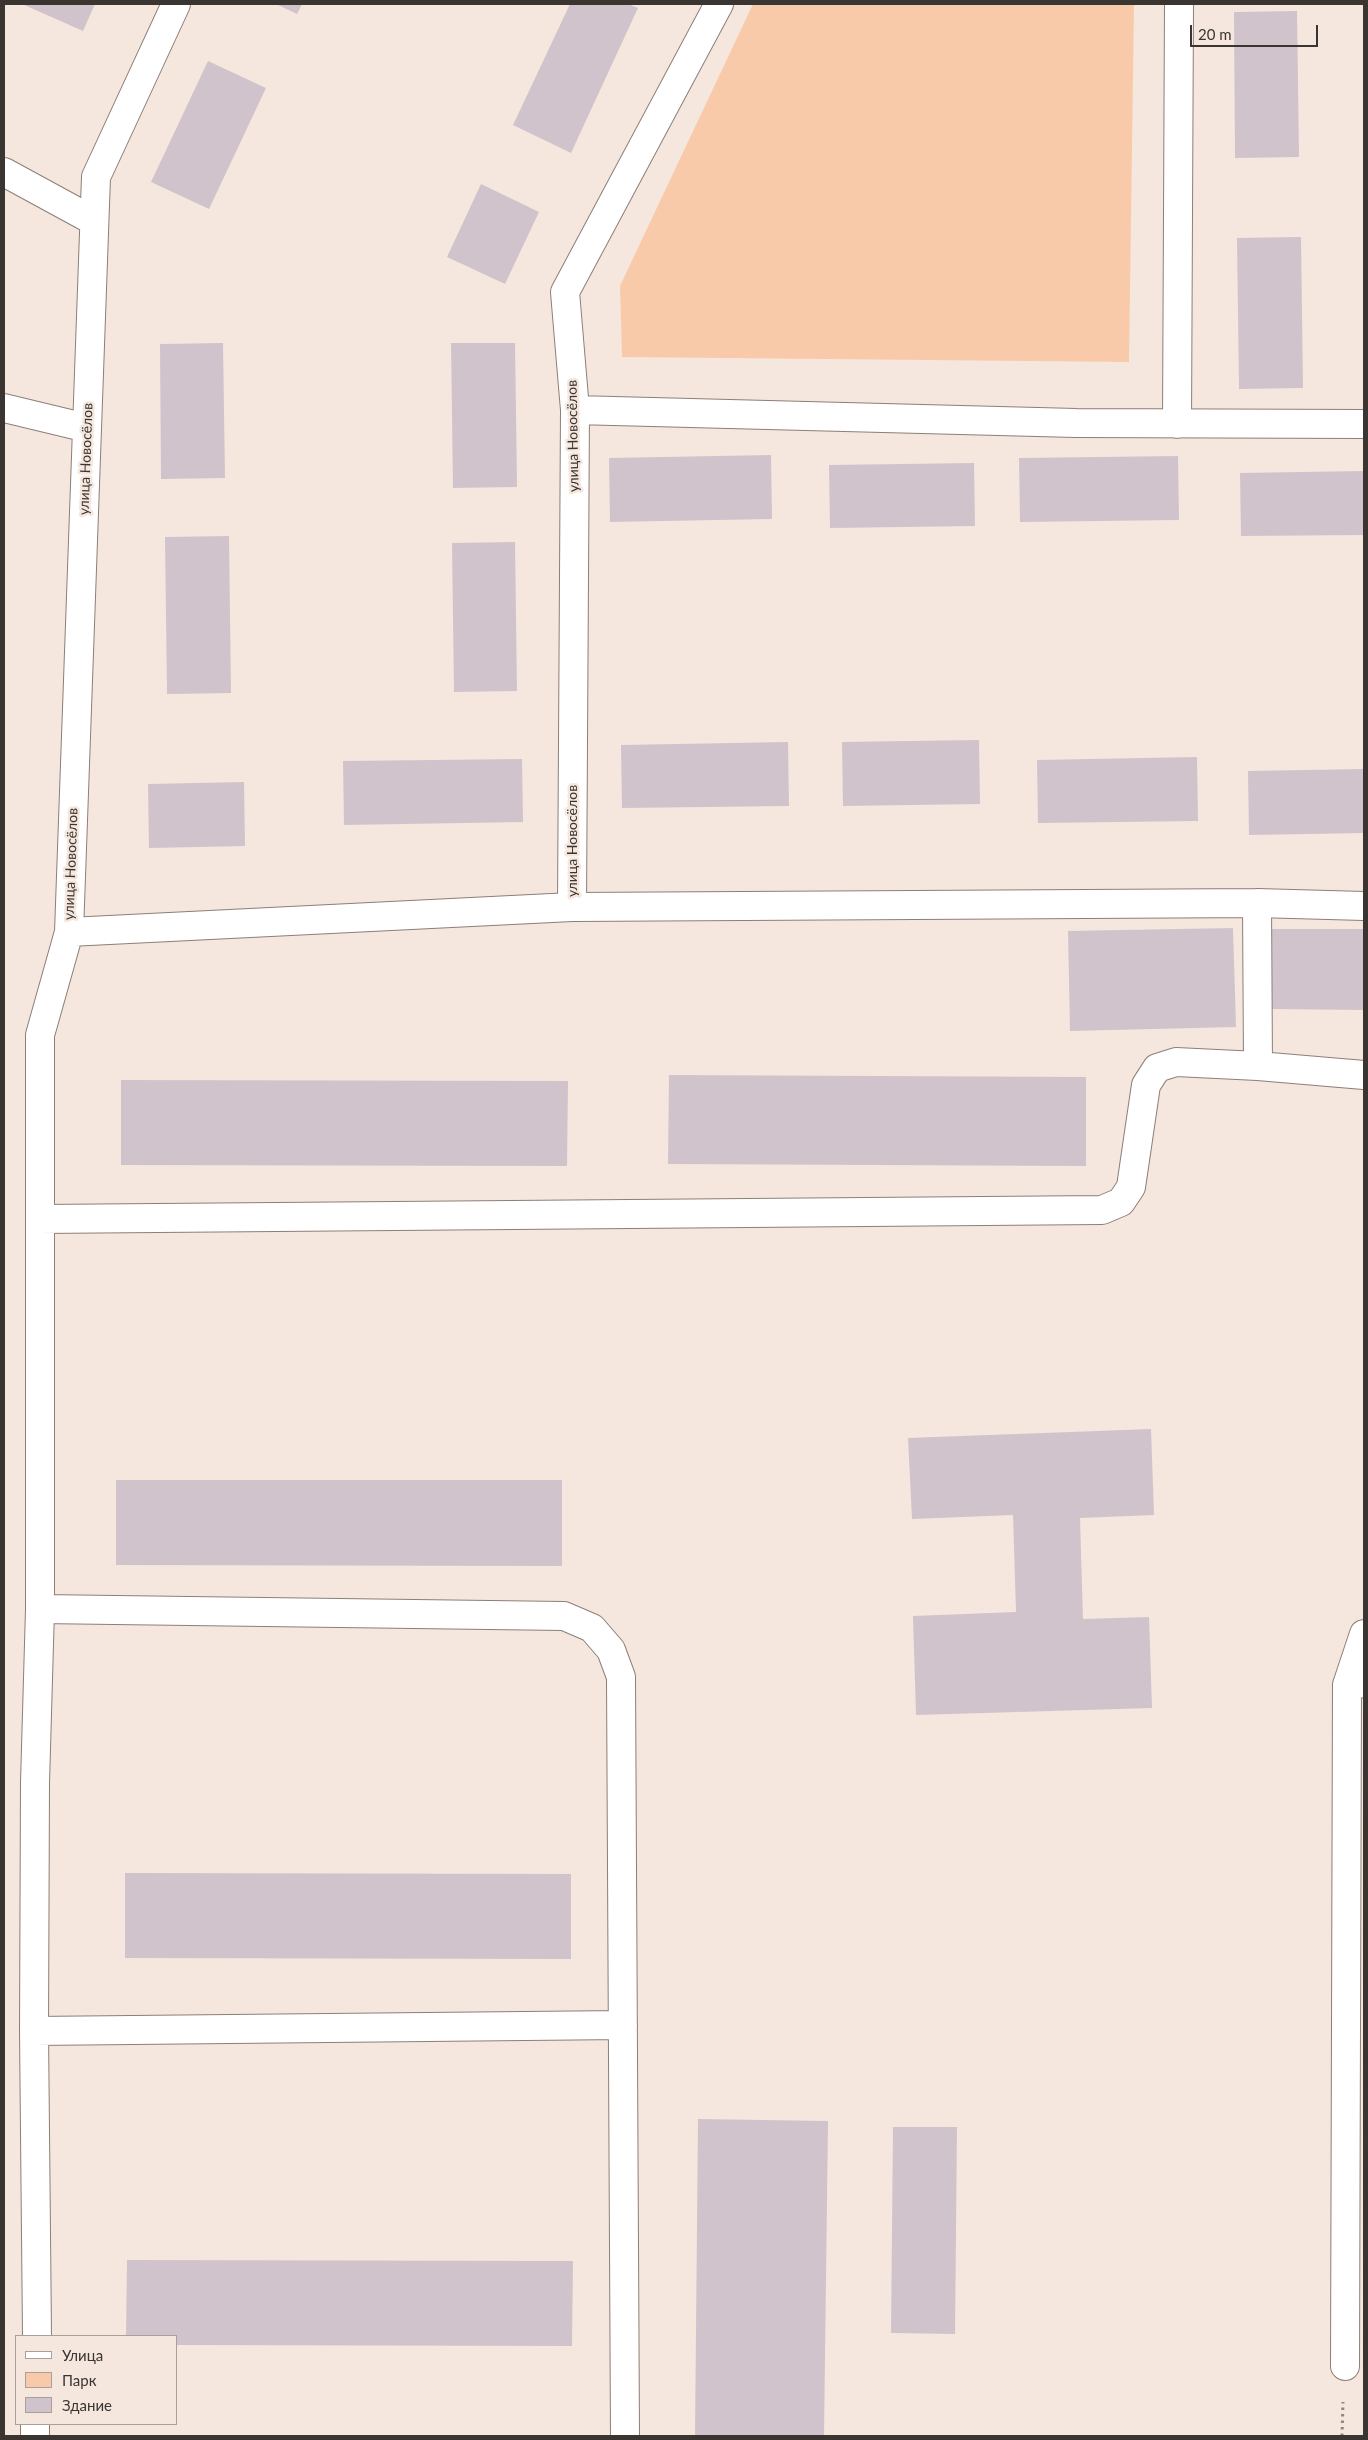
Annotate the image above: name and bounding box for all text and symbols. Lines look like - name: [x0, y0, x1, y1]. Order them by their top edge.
- scale bar: [1193, 15, 1320, 47]
- text: 20 m: [1198, 25, 1232, 43]
- street label: улица Новосёлов: [564, 380, 582, 492]
- street label: улица Новосёлов: [76, 403, 96, 515]
- street label: улица Новосёлов: [564, 785, 580, 897]
- street label: улица Новосёлов: [61, 808, 81, 920]
- legend: [15, 2335, 178, 2425]
- text: Улица: [62, 2346, 103, 2364]
- text: Парк: [62, 2371, 96, 2389]
- text: Здание: [62, 2396, 112, 2414]

